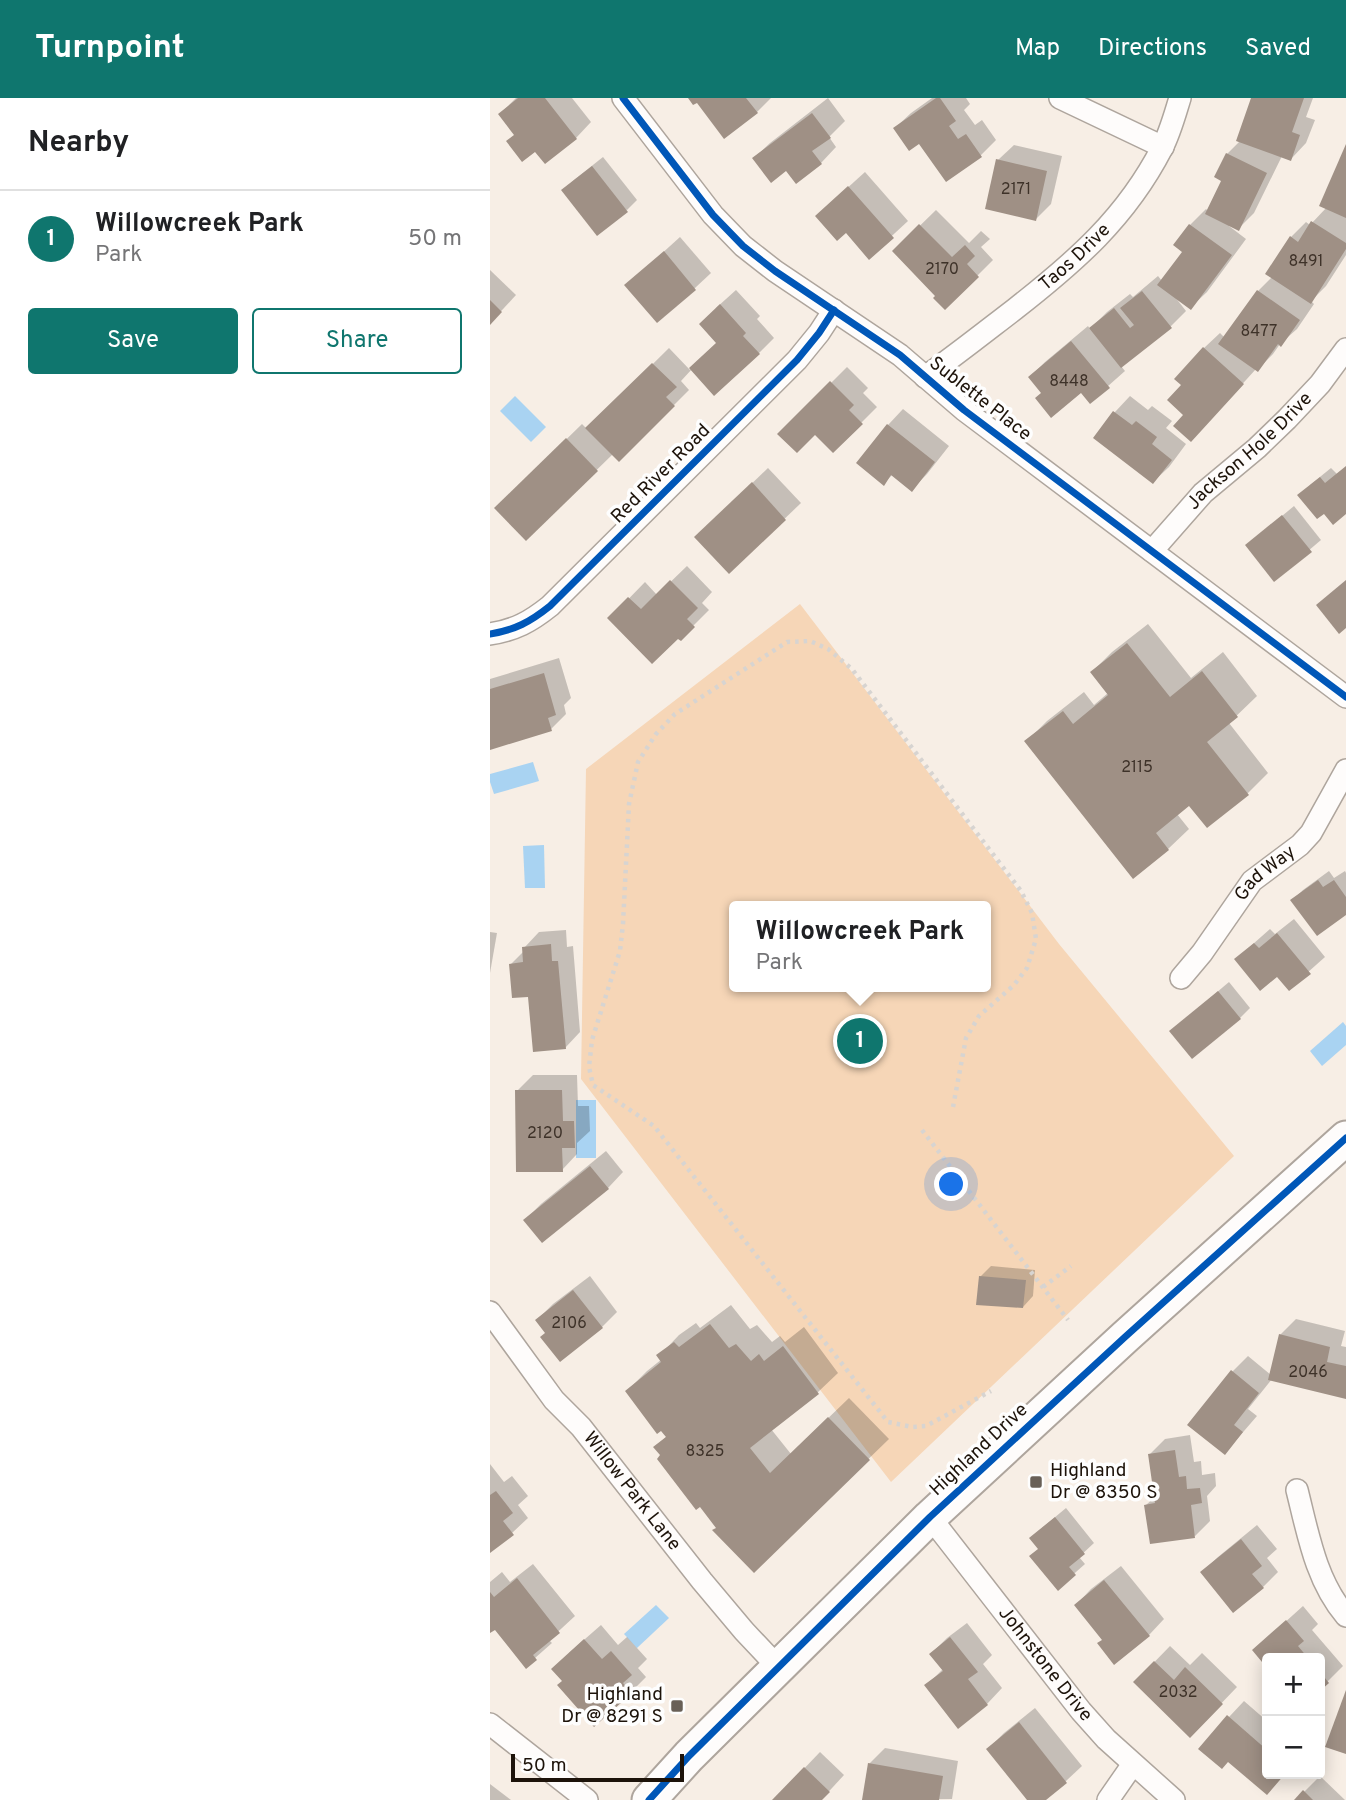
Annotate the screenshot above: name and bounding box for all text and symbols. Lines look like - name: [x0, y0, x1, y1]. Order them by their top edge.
- text: Turnpoint: [35, 28, 185, 70]
- text: Map: [1015, 34, 1060, 64]
- text: Directions: [1098, 34, 1207, 64]
- text: Saved: [1245, 34, 1311, 64]
- text: Nearby: [28, 125, 129, 162]
- house number: 2171: [1001, 180, 1031, 200]
- text: Willowcreek Park: [95, 208, 304, 241]
- street label: Taos Drive: [1035, 219, 1116, 297]
- text: 1: [46, 225, 56, 254]
- text: 50 m: [408, 225, 462, 254]
- text: Park: [95, 241, 142, 270]
- house number: 8491: [1289, 252, 1324, 272]
- house number: 2170: [925, 260, 959, 280]
- button: Save: [28, 308, 238, 374]
- button: Share: [252, 308, 462, 374]
- house number: 8477: [1241, 322, 1277, 342]
- street label: Sublette Place: [924, 352, 1036, 446]
- house number: 8448: [1049, 372, 1089, 392]
- street label: Jackson Hole Drive: [1182, 387, 1318, 515]
- street label: Red River Road: [606, 419, 716, 529]
- house number: 2115: [1121, 758, 1153, 778]
- street label: Gad Way: [1230, 840, 1300, 906]
- popup: [729, 901, 991, 992]
- text: Willowcreek Park: [756, 916, 964, 949]
- text: Park: [756, 949, 803, 978]
- pin: 1: [837, 1015, 883, 1067]
- house number: 2120: [527, 1124, 563, 1144]
- your location: [934, 1167, 968, 1201]
- house number: 2106: [551, 1314, 587, 1334]
- house number: 2046: [1288, 1363, 1328, 1383]
- street label: Highland Drive: [925, 1398, 1033, 1502]
- street label: Willow Park Lane: [577, 1427, 686, 1556]
- house number: 8325: [686, 1442, 724, 1462]
- place label: Highland Dr @ 8350 S: [1050, 1459, 1158, 1505]
- marker: Highland Dr @ 8350 S: [1028, 1474, 1044, 1490]
- street label: Johnstone Drive: [993, 1602, 1097, 1727]
- map controls: [1262, 1653, 1325, 1779]
- button: +: [1262, 1653, 1325, 1716]
- place label: Highland Dr @ 8291 S: [561, 1683, 663, 1729]
- house number: 2032: [1158, 1683, 1198, 1703]
- marker: Highland Dr @ 8291 S: [669, 1698, 685, 1714]
- button: −: [1262, 1716, 1325, 1779]
- scale bar: [511, 1751, 684, 1783]
- text: 50 m: [522, 1754, 567, 1778]

